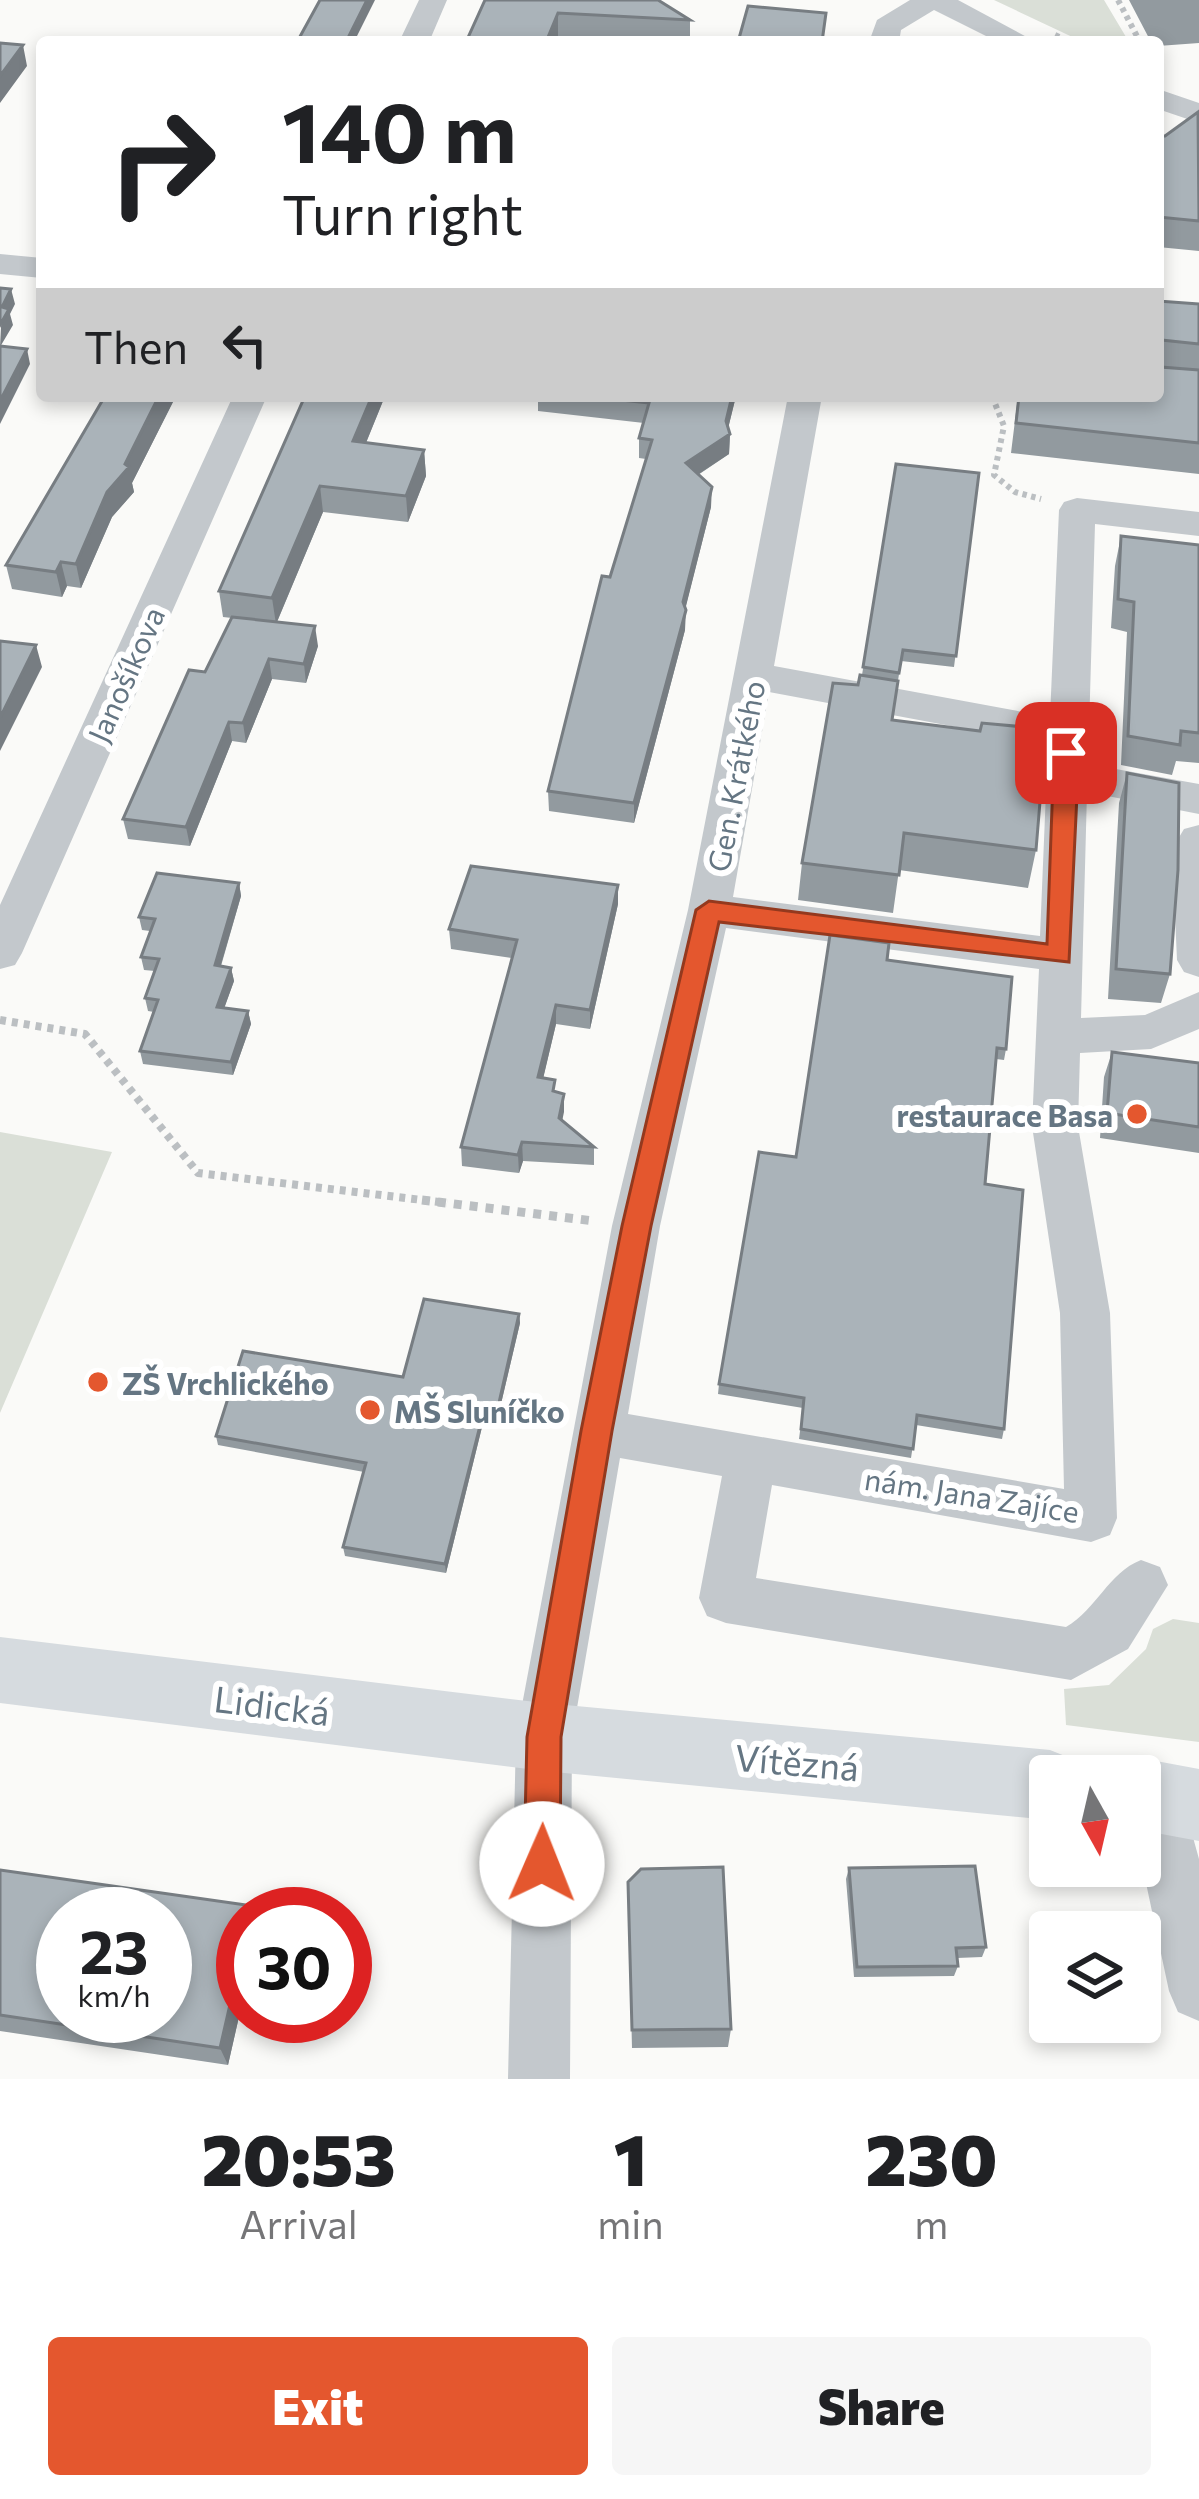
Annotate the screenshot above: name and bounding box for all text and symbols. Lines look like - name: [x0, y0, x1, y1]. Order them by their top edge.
- text: 140 m: [282, 78, 517, 180]
- icon: right: [84, 84, 240, 240]
- text: Turn right: [282, 180, 523, 246]
- icon: left: [212, 312, 278, 378]
- text: Then: [84, 318, 188, 373]
- street label: Janošíkova: [79, 601, 171, 747]
- street label: Gen. Krátkého: [698, 677, 772, 875]
- pin: [1015, 702, 1117, 804]
- icon: arrive: [1033, 720, 1099, 786]
- place label: restaurace Basa: [896, 1096, 1113, 1133]
- marker: restaurace Basa: [1124, 1101, 1150, 1127]
- place label: ZŠ Vrchlického: [122, 1364, 329, 1401]
- marker: ZŠ Vrchlického: [85, 1369, 111, 1395]
- place label: MŠ Sluníčko: [394, 1392, 565, 1429]
- marker: MŠ Sluníčko: [357, 1397, 383, 1423]
- street label: nám. Jana Zajíce: [862, 1459, 1082, 1529]
- street label: Lidická: [212, 1675, 332, 1733]
- street label: Vítězná: [733, 1734, 861, 1788]
- north arrow: [1029, 1755, 1161, 1887]
- map controls: [1029, 1755, 1161, 2043]
- position arrow: [479, 1801, 605, 1927]
- speed limit sign: 30: [216, 1887, 372, 2043]
- button: layers: [1029, 1911, 1161, 2043]
- text: 23: [79, 1913, 149, 1986]
- text: km/h: [78, 1976, 150, 2013]
- text: 20:53: [201, 2113, 396, 2201]
- text: 1: [614, 2113, 647, 2201]
- text: 230: [865, 2113, 998, 2201]
- text: Arrival: [240, 2199, 358, 2247]
- text: min: [597, 2199, 664, 2247]
- text: m: [914, 2199, 948, 2247]
- button: Exit: [48, 2337, 588, 2475]
- button: Share: [612, 2337, 1151, 2475]

